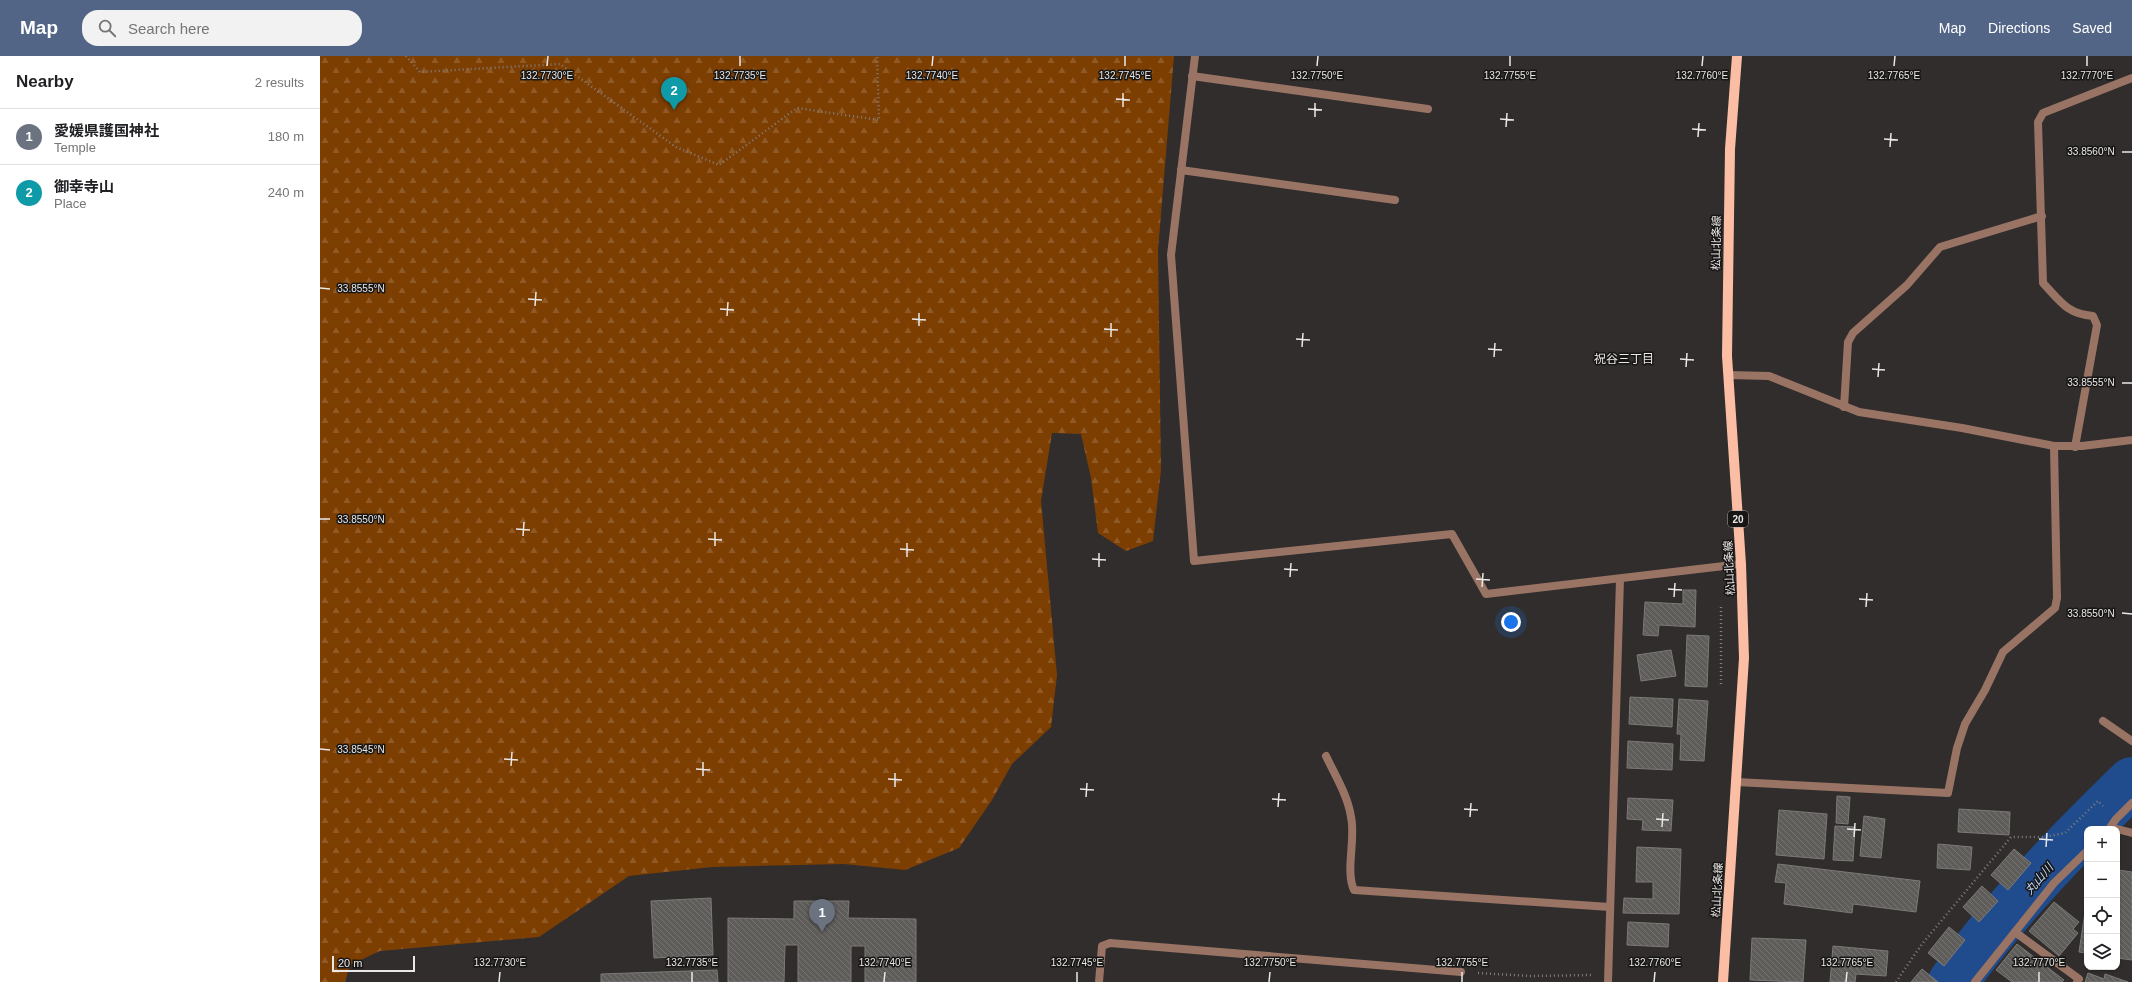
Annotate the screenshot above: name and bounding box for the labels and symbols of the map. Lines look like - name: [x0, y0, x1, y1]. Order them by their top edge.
- text: 132.7730°E: [521, 70, 574, 81]
- text: 132.7735°E: [714, 70, 767, 81]
- text: 132.7740°E: [906, 70, 959, 81]
- text: 132.7745°E: [1099, 70, 1152, 81]
- text: 132.7750°E: [1291, 70, 1344, 81]
- text: 132.7755°E: [1484, 70, 1537, 81]
- text: 132.7760°E: [1676, 70, 1729, 81]
- text: 132.7765°E: [1868, 70, 1921, 81]
- text: 132.7770°E: [2061, 70, 2114, 81]
- pin: 2: [661, 77, 687, 110]
- text: 33.8560°N: [2067, 146, 2115, 157]
- street label: 松山北条線: [1710, 215, 1722, 271]
- text: 33.8555°N: [337, 283, 385, 294]
- district label: 祝谷三丁目: [1594, 352, 1654, 366]
- text: 33.8555°N: [2067, 377, 2115, 388]
- road number: 20: [1728, 511, 1748, 527]
- text: 33.8550°N: [337, 514, 385, 525]
- street label: 松山北条線: [1722, 540, 1736, 596]
- text: 33.8550°N: [2067, 608, 2115, 619]
- your location: [1501, 612, 1521, 632]
- text: 33.8545°N: [337, 744, 385, 755]
- water label: 丸山川: [2022, 859, 2057, 897]
- street label: 松山北条線: [1710, 862, 1724, 918]
- pin: 1: [809, 899, 835, 932]
- scale bar: [332, 954, 415, 973]
- text: 132.7730°E: [474, 957, 527, 968]
- text: 132.7735°E: [666, 957, 719, 968]
- text: 132.7740°E: [859, 957, 912, 968]
- text: 132.7745°E: [1051, 957, 1104, 968]
- text: 132.7750°E: [1244, 957, 1297, 968]
- text: 132.7755°E: [1436, 957, 1489, 968]
- text: 132.7760°E: [1629, 957, 1682, 968]
- text: 132.7765°E: [1821, 957, 1874, 968]
- text: 132.7770°E: [2013, 957, 2066, 968]

